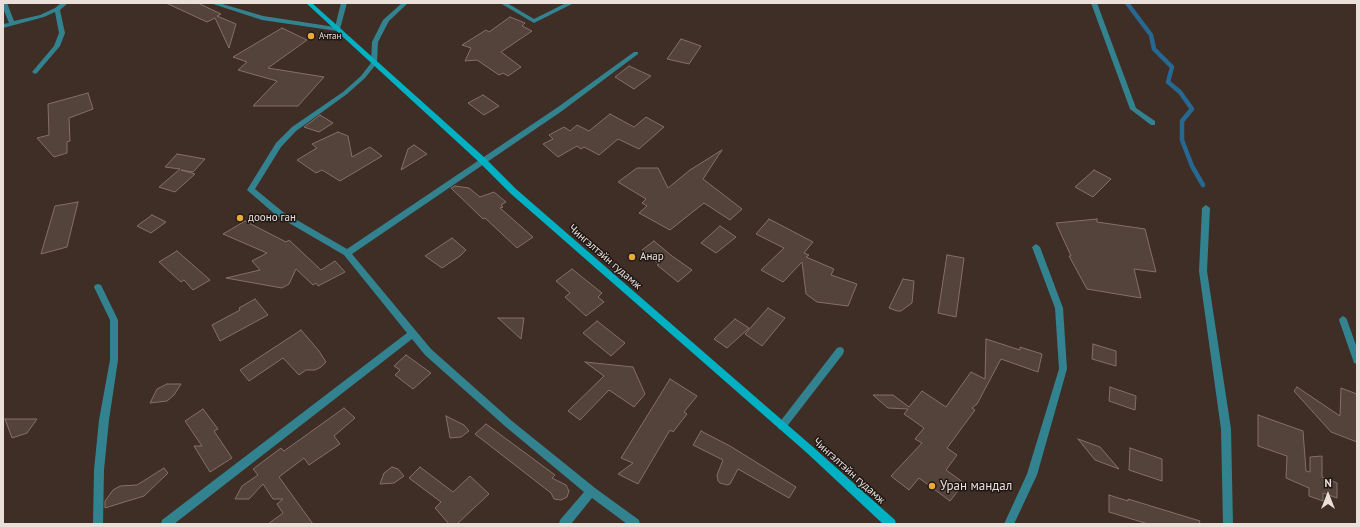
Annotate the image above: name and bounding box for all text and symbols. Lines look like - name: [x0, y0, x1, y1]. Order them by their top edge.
- marker: Ачтан: [306, 31, 316, 41]
- place label: Ачтан: [319, 31, 341, 41]
- place label: дооно ган: [248, 211, 296, 225]
- marker: дооно ган: [235, 213, 245, 223]
- street label: Чингэлтэйн гудамж: [566, 222, 644, 292]
- place label: Анар: [640, 250, 664, 264]
- marker: Анар: [627, 252, 637, 262]
- street label: Чингэлтэйн гудамж: [810, 435, 888, 507]
- north arrow: [1308, 475, 1348, 515]
- text: N: [1324, 476, 1332, 490]
- place label: Уран мандал: [940, 478, 1012, 494]
- marker: Уран мандал: [927, 481, 937, 491]

